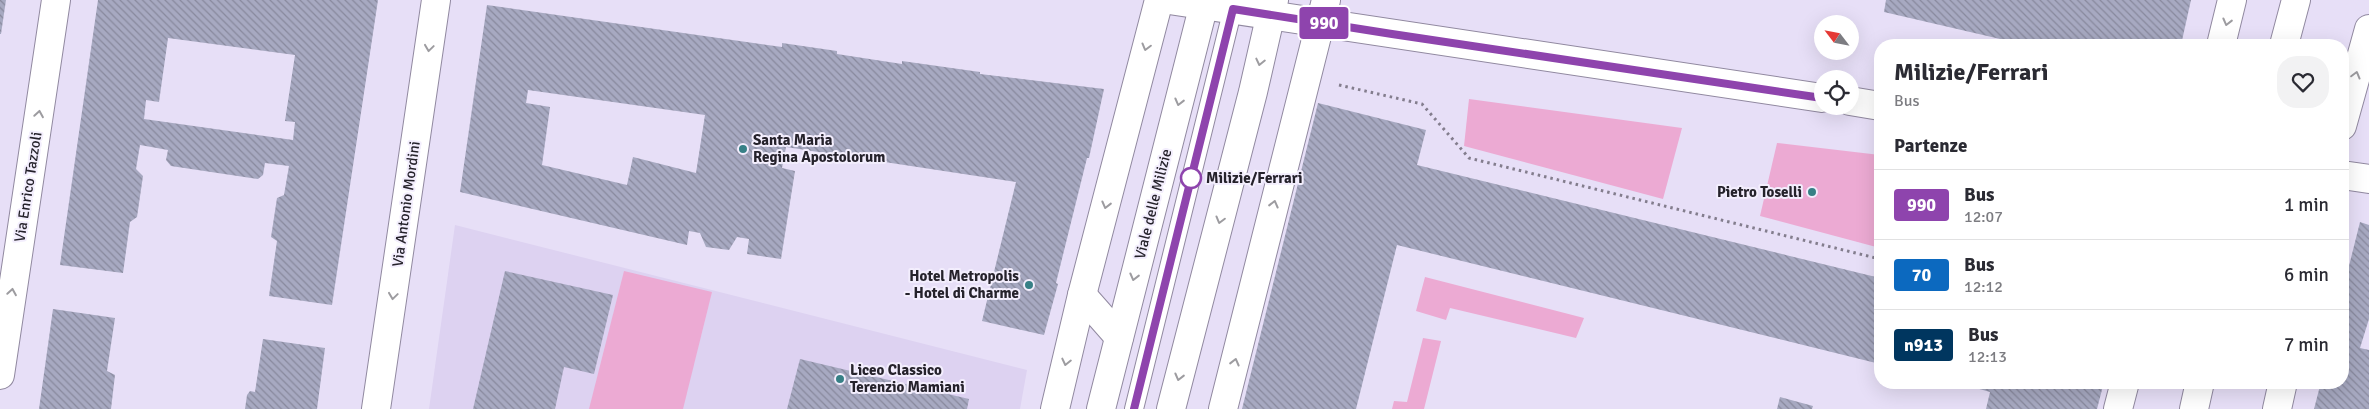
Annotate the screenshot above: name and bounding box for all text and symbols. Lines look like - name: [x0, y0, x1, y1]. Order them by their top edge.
- line badge: 990: [1295, 7, 1353, 39]
- text: 990: [1309, 12, 1339, 34]
- north arrow: [1814, 15, 1859, 60]
- map controls: [1814, 15, 1859, 115]
- one-way arrow: [2222, 18, 2232, 26]
- one-way arrow: [1142, 43, 1152, 51]
- one-way arrow: [424, 45, 435, 53]
- button: heart: [2277, 56, 2329, 108]
- text: Milizie/Ferrari: [1894, 57, 2048, 87]
- one-way arrow: [1255, 58, 1266, 67]
- button: locate: [1814, 70, 1859, 115]
- one-way arrow: [2351, 71, 2361, 80]
- text: Bus: [1894, 91, 1919, 111]
- one-way arrow: [1174, 98, 1185, 107]
- one-way arrow: [33, 110, 44, 118]
- street label: Via Enrico Tazzoli: [10, 131, 46, 243]
- place label: Santa Maria Regina Apostolorum: [753, 131, 885, 166]
- text: Partenze: [1894, 134, 1967, 158]
- street label: Via Antonio Mordini: [388, 140, 424, 268]
- marker: Santa Maria Regina Apostolorum: [737, 143, 749, 155]
- street label: Viale delle Milizie: [1131, 147, 1175, 261]
- marker: Milizie/Ferrari: [1180, 167, 1202, 189]
- place label: Milizie/Ferrari: [1206, 169, 1303, 187]
- place label: Pietro Toselli: [1717, 183, 1802, 201]
- text: Bus: [1964, 183, 1995, 207]
- marker: Pietro Toselli: [1806, 186, 1818, 198]
- text: 1 min: [2284, 193, 2329, 217]
- text: 990: [1907, 194, 1936, 216]
- one-way arrow: [1268, 199, 1279, 208]
- one-way arrow: [1101, 200, 1112, 209]
- text: 12:07: [1964, 207, 2003, 227]
- one-way arrow: [1215, 215, 1226, 224]
- text: Bus: [1964, 253, 1995, 277]
- text: 6 min: [2284, 263, 2329, 287]
- text: 70: [1912, 264, 1931, 286]
- place label: Hotel Metropolis - Hotel di Charme: [905, 267, 1019, 302]
- one-way arrow: [1130, 272, 1140, 280]
- text: 12:12: [1964, 277, 2003, 297]
- marker: Hotel Metropolis - Hotel di Charme: [1023, 279, 1035, 291]
- one-way arrow: [7, 288, 17, 296]
- one-way arrow: [388, 292, 399, 300]
- text: Bus: [1968, 323, 1999, 347]
- text: 7 min: [2284, 333, 2329, 357]
- text: n913: [1904, 334, 1943, 356]
- text: 12:13: [1968, 347, 2007, 367]
- one-way arrow: [1229, 357, 1240, 366]
- one-way arrow: [1061, 358, 1072, 367]
- place label: Liceo Classico Terenzio Mamiani: [850, 361, 965, 396]
- marker: Liceo Classico Terenzio Mamiani: [834, 373, 846, 385]
- one-way arrow: [1174, 373, 1185, 381]

